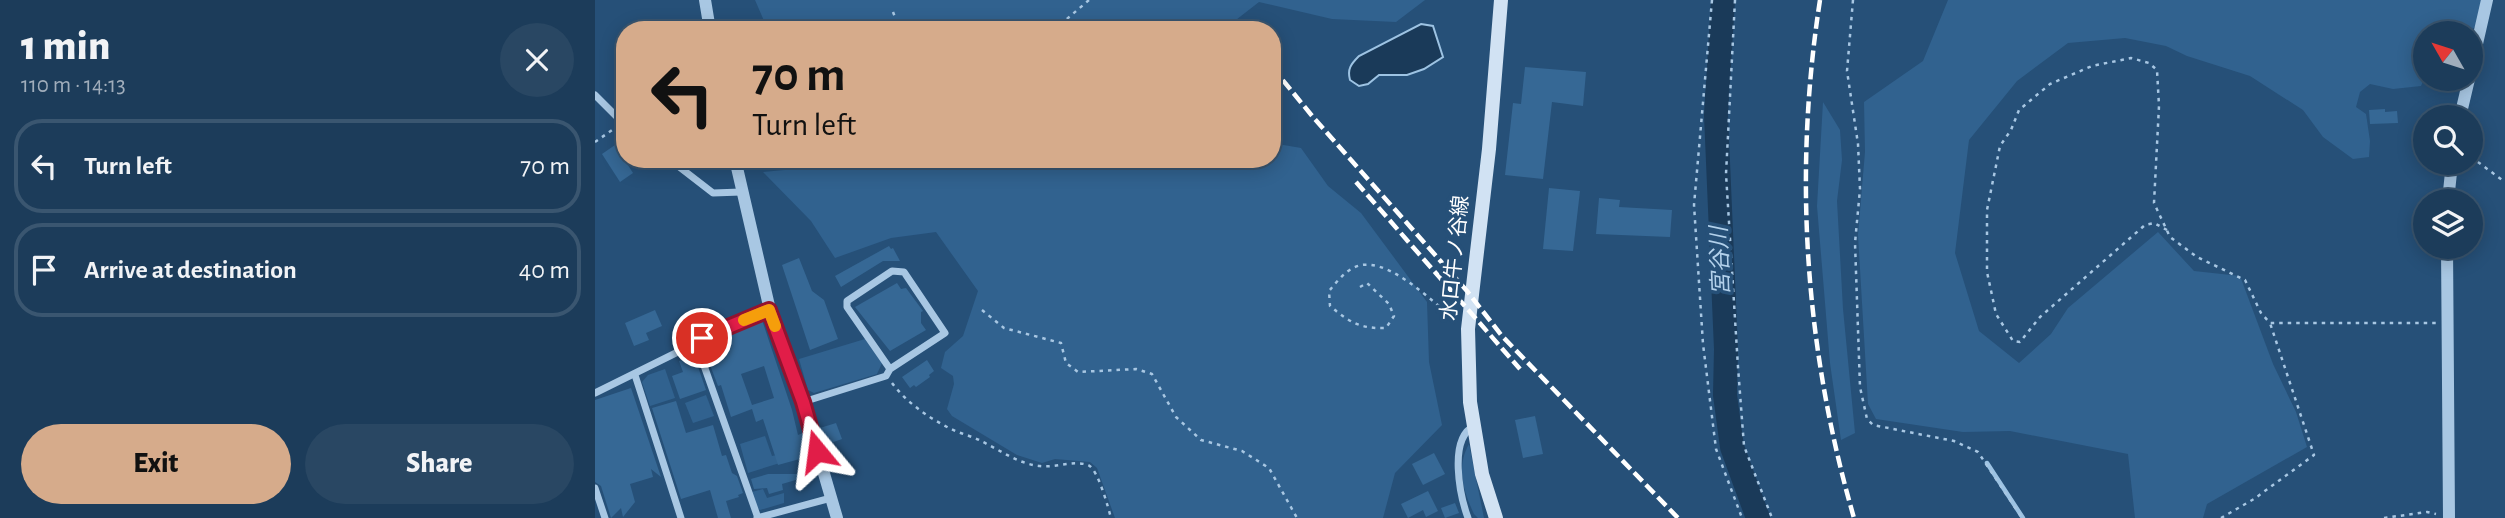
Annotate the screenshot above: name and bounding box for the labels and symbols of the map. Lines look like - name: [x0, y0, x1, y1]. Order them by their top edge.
- north arrow: [2413, 21, 2483, 91]
- street label: 水口牛ノ谷線: [1437, 194, 1472, 322]
- water label: 宮谷川: [1706, 223, 1734, 296]
- pin: [672, 308, 732, 368]
- position arrow: [780, 414, 854, 488]

